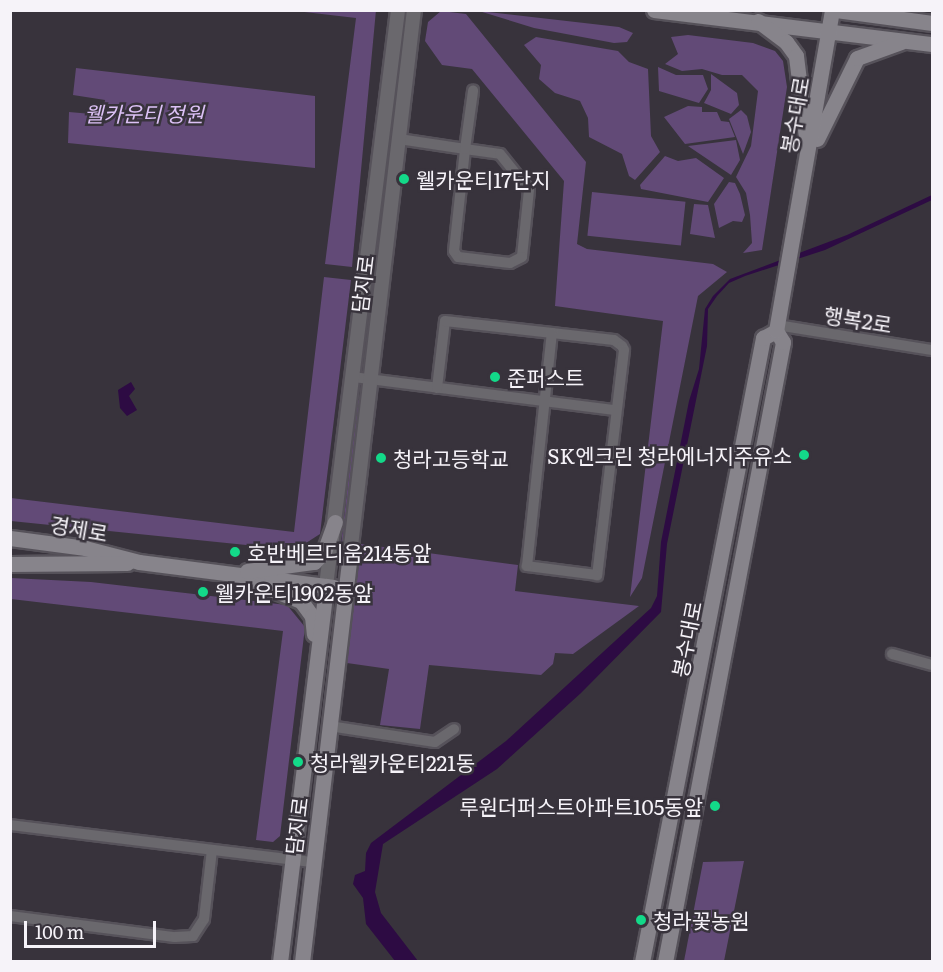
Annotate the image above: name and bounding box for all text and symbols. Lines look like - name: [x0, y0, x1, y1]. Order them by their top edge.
- street label: 봉수대로: [775, 75, 813, 155]
- park label: 웰카운티 정원: [84, 100, 204, 126]
- place label: 웰카운티17단지: [416, 166, 550, 192]
- marker: 웰카운티17단지: [397, 172, 411, 186]
- street label: 담지로: [346, 254, 378, 314]
- street label: 행복2로: [822, 301, 894, 337]
- place label: 준퍼스트: [507, 364, 584, 390]
- marker: 준퍼스트: [488, 370, 502, 384]
- place label: SK엔크린 청라에너지주유소: [547, 442, 792, 468]
- place label: 청라고등학교: [393, 445, 509, 471]
- marker: SK엔크린 청라에너지주유소: [797, 448, 811, 462]
- marker: 청라고등학교: [374, 451, 388, 465]
- street label: 경제로: [48, 511, 110, 545]
- place label: 호반베르디움214동앞: [247, 539, 431, 565]
- marker: 호반베르디움214동앞: [228, 545, 242, 559]
- place label: 웰카운티1902동앞: [215, 579, 373, 605]
- marker: 웰카운티1902동앞: [196, 585, 210, 599]
- street label: 봉수대로: [666, 599, 706, 679]
- place label: 청라웰카운티221동: [310, 749, 475, 775]
- marker: 청라웰카운티221동: [291, 755, 305, 769]
- place label: 루원더퍼스트아파트105동앞: [459, 793, 703, 819]
- street label: 담지로: [280, 796, 312, 856]
- marker: 루원더퍼스트아파트105동앞: [708, 799, 722, 813]
- place label: 청라꽃농원: [653, 907, 750, 933]
- scale bar: [27, 909, 159, 947]
- marker: 청라꽃농원: [634, 913, 648, 927]
- text: 100 m: [35, 918, 84, 945]

